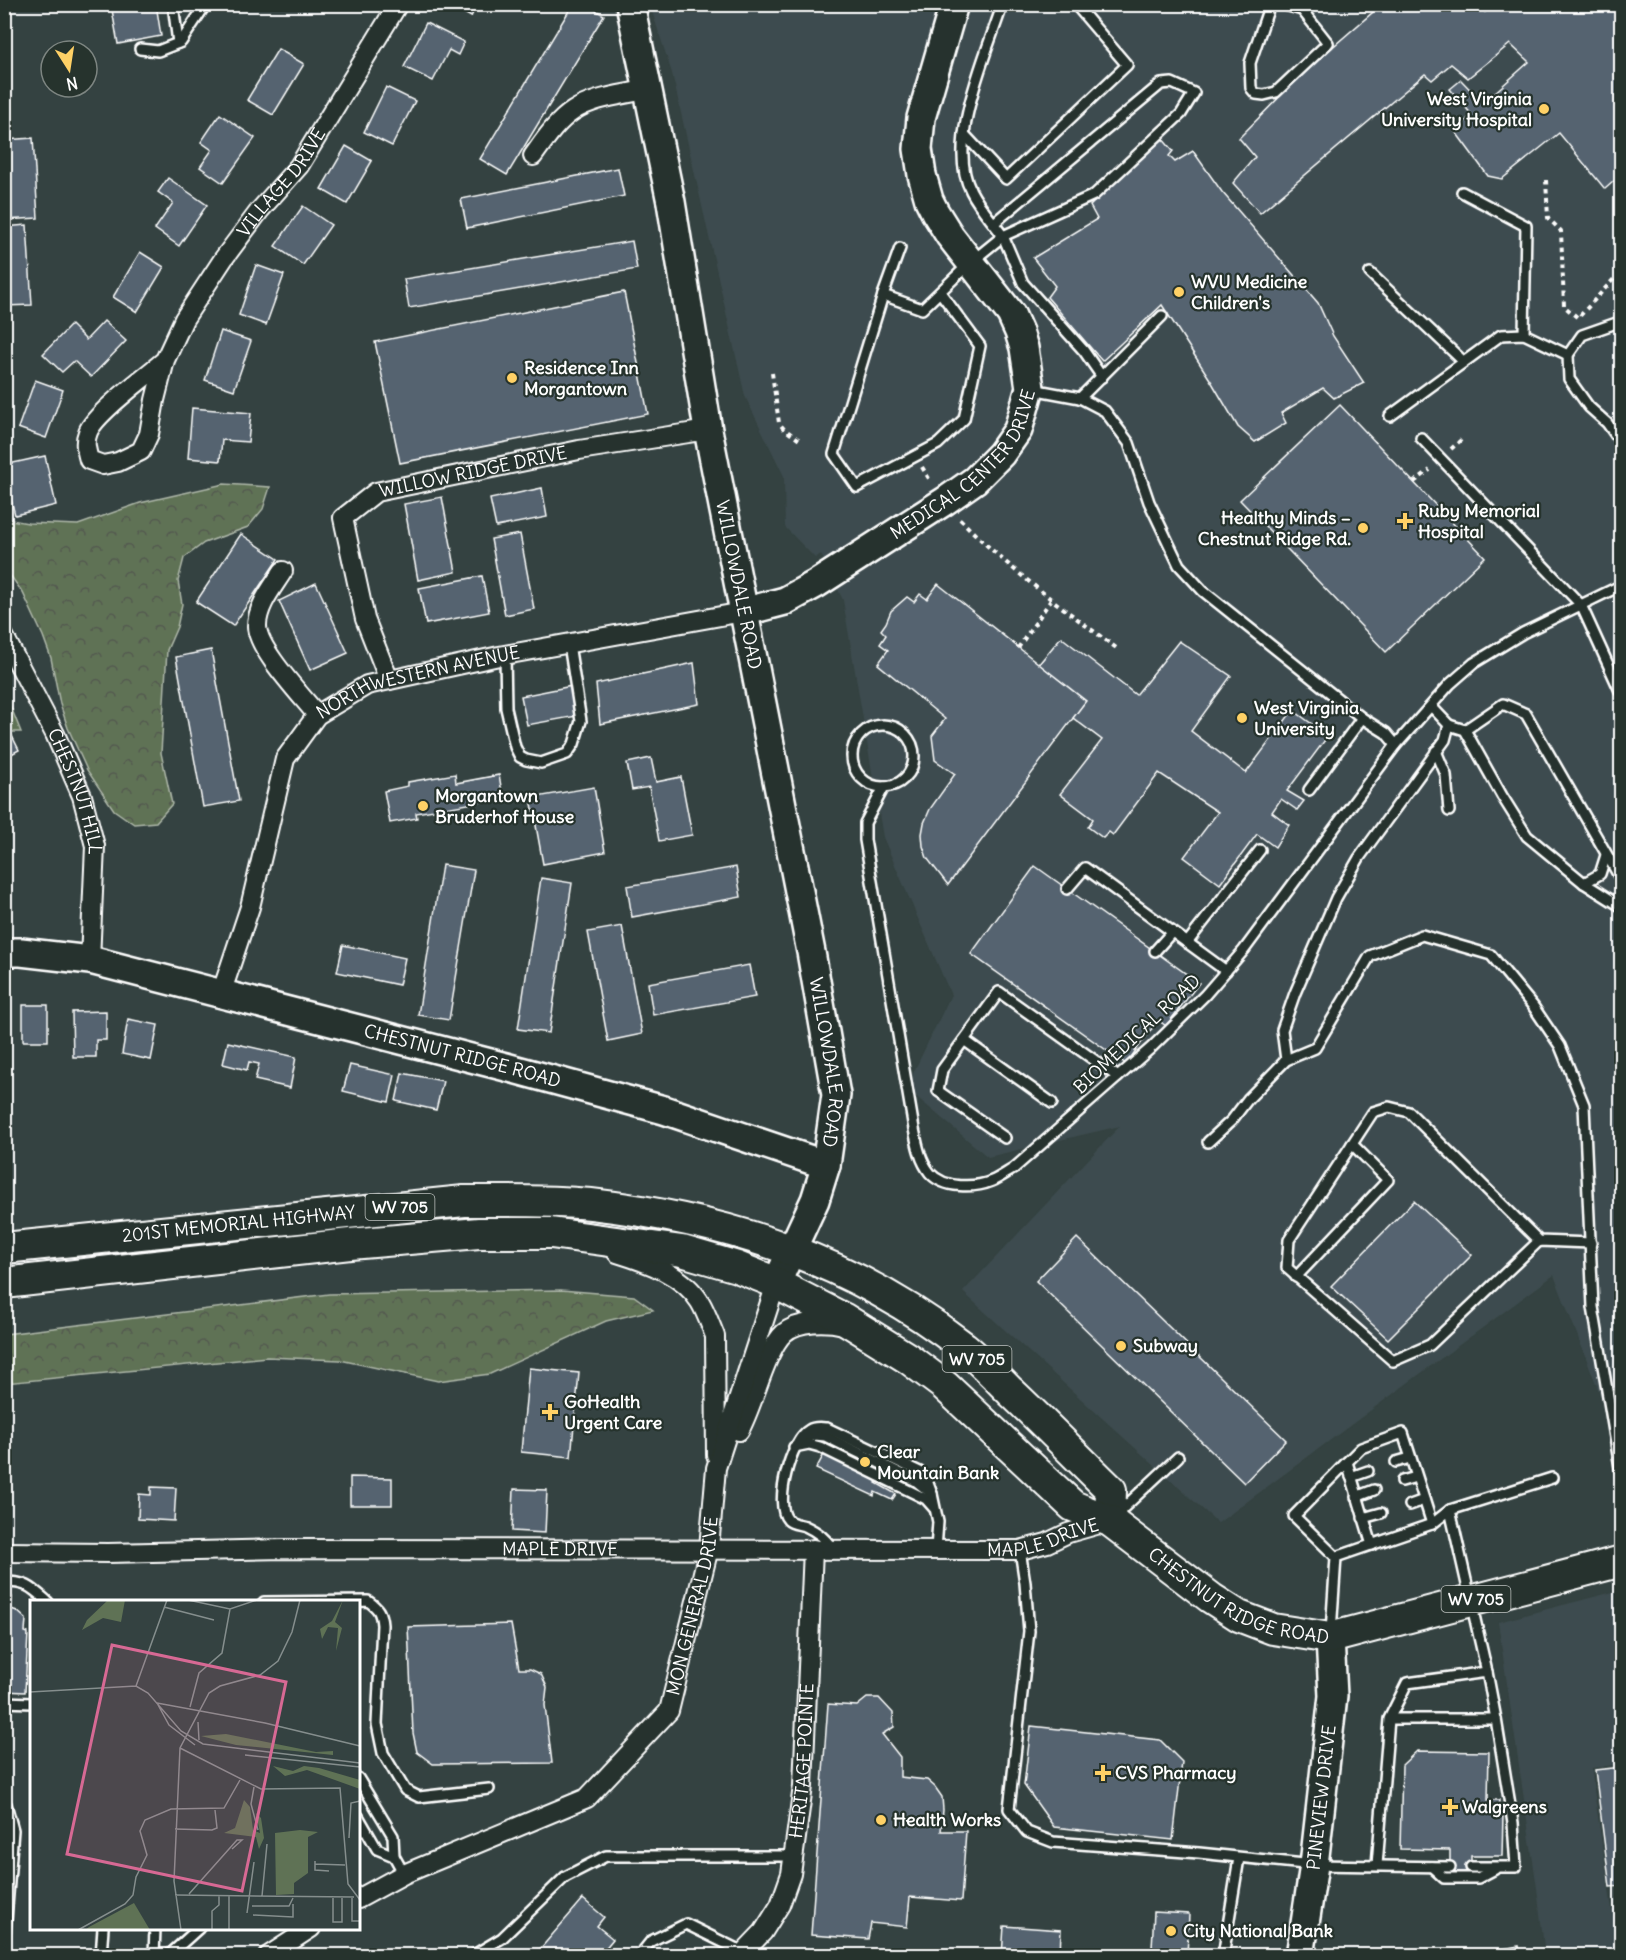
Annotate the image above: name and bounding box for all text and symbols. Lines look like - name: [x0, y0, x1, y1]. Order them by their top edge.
- north arrow: [39, 39, 99, 99]
- text: N: [65, 73, 80, 95]
- place label: West Virginia University Hospital: [1381, 87, 1532, 131]
- marker: West Virginia University Hospital: [1537, 102, 1551, 116]
- street label: VILLAGE DRIVE: [232, 124, 330, 241]
- place label: WVU Medicine Children's: [1191, 270, 1308, 314]
- marker: WVU Medicine Children's: [1172, 285, 1186, 299]
- place label: Residence Inn Morgantown: [524, 356, 640, 400]
- marker: Residence Inn Morgantown: [505, 371, 519, 385]
- street label: MEDICAL CENTER DRIVE: [886, 387, 1040, 544]
- street label: WILLOW RIDGE DRIVE: [377, 441, 569, 502]
- street label: WILLOWDALE ROAD: [711, 498, 767, 671]
- place label: Ruby Memorial Hospital: [1418, 499, 1540, 543]
- place label: Healthy Minds – Chestnut Ridge Rd.: [1198, 506, 1351, 550]
- marker: Ruby Memorial Hospital: [1396, 512, 1414, 530]
- marker: Healthy Minds – Chestnut Ridge Rd.: [1356, 521, 1370, 535]
- street label: NORTHWESTERN AVENUE: [312, 640, 522, 724]
- place label: West Virginia University: [1254, 696, 1359, 740]
- marker: West Virginia University: [1235, 711, 1249, 725]
- street label: CHESTNUT HILL: [43, 724, 107, 856]
- place label: Morgantown Bruderhof House: [435, 784, 574, 828]
- marker: Morgantown Bruderhof House: [416, 799, 430, 813]
- street label: BIOMEDICAL ROAD: [1068, 969, 1205, 1098]
- street label: WILLOWDALE ROAD: [805, 975, 848, 1149]
- street label: CHESTNUT RIDGE ROAD: [362, 1019, 563, 1092]
- road number: WV 705: [366, 1194, 434, 1220]
- street label: 201ST MEMORIAL HIGHWAY: [121, 1200, 357, 1247]
- place label: Subway: [1133, 1334, 1198, 1357]
- marker: Subway: [1114, 1339, 1128, 1353]
- road number: WV 705: [942, 1346, 1012, 1372]
- place label: GoHealth Urgent Care: [564, 1390, 662, 1434]
- marker: GoHealth Urgent Care: [541, 1403, 559, 1421]
- place label: Clear Mountain Bank: [877, 1440, 999, 1484]
- marker: Clear Mountain Bank: [858, 1455, 872, 1469]
- street label: MAPLE DRIVE: [987, 1513, 1101, 1561]
- street label: MON GENERAL DRIVE: [661, 1515, 723, 1698]
- street label: MAPLE DRIVE: [502, 1537, 618, 1560]
- street label: CHESTNUT RIDGE ROAD: [1144, 1542, 1331, 1649]
- road number: WV 705: [1442, 1586, 1510, 1612]
- inset map: [30, 1600, 360, 1930]
- street label: HERITAGE POINTE: [784, 1683, 818, 1840]
- street label: PINEVIEW DRIVE: [1302, 1724, 1341, 1871]
- place label: CVS Pharmacy: [1115, 1761, 1237, 1784]
- marker: CVS Pharmacy: [1096, 1766, 1110, 1780]
- place label: Walgreens: [1462, 1795, 1547, 1818]
- marker: Walgreens: [1443, 1800, 1457, 1814]
- place label: Health Works: [893, 1808, 1001, 1831]
- marker: Health Works: [874, 1813, 888, 1827]
- place label: City National Bank: [1183, 1919, 1333, 1942]
- marker: City National Bank: [1164, 1924, 1178, 1938]

